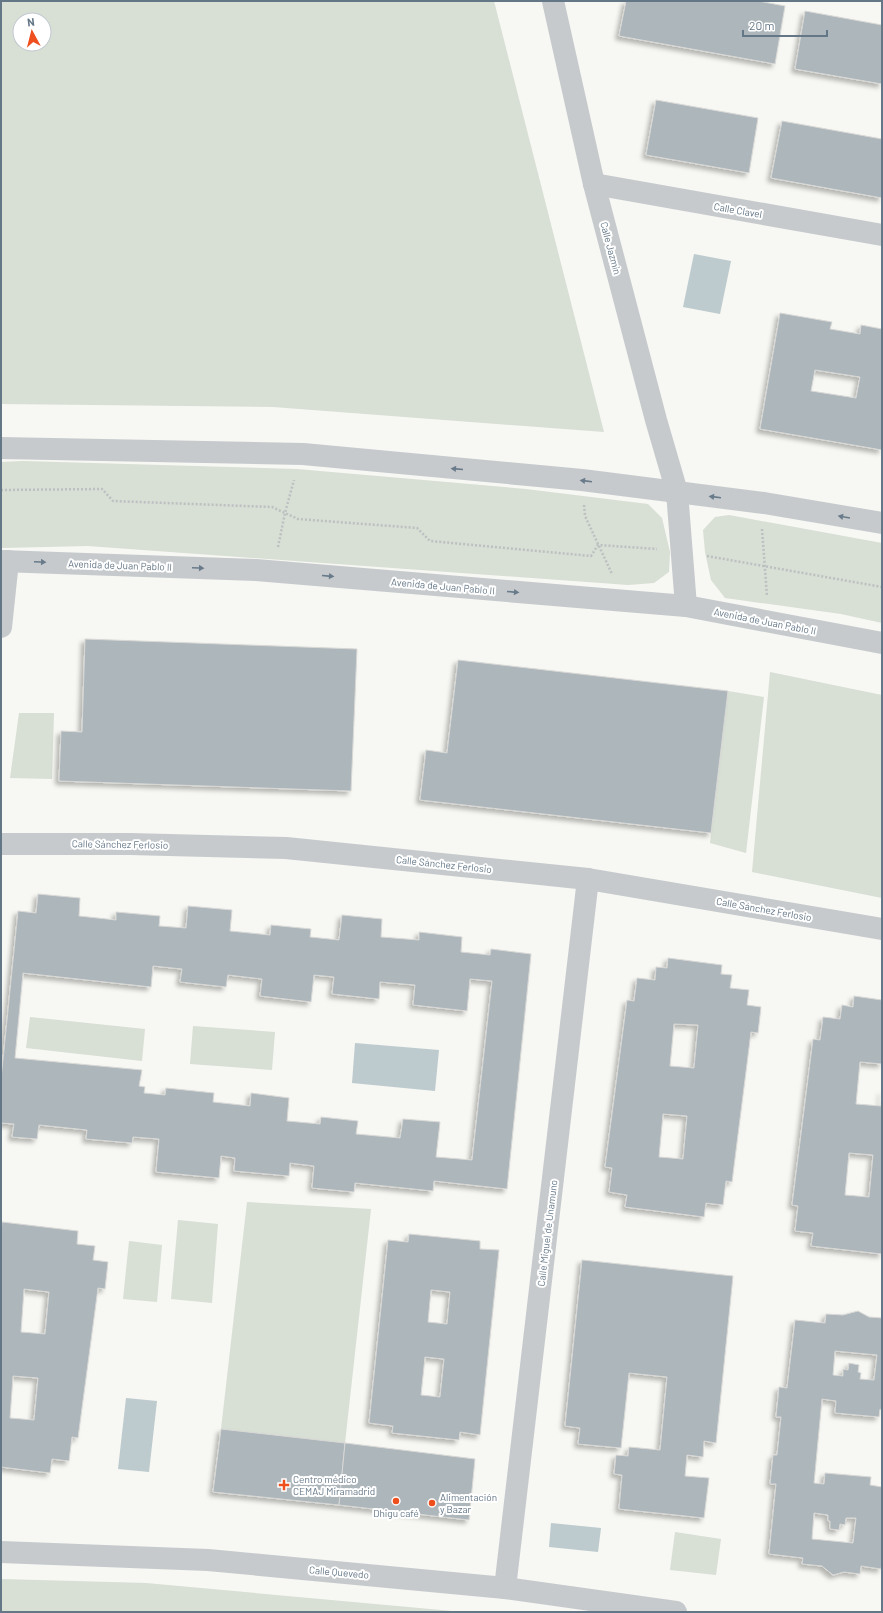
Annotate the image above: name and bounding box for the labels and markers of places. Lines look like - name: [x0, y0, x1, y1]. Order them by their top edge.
- place label: Centro médico CEMAJ Miramadrid: [293, 1473, 375, 1497]
- marker: Centro médico CEMAJ Miramadrid: [278, 1479, 290, 1491]
- place label: Alimentación y Bazar: [440, 1491, 497, 1515]
- marker: Dhigu café: [391, 1496, 401, 1506]
- marker: Alimentación y Bazar: [427, 1498, 437, 1508]
- place label: Dhigu café: [373, 1507, 419, 1519]

